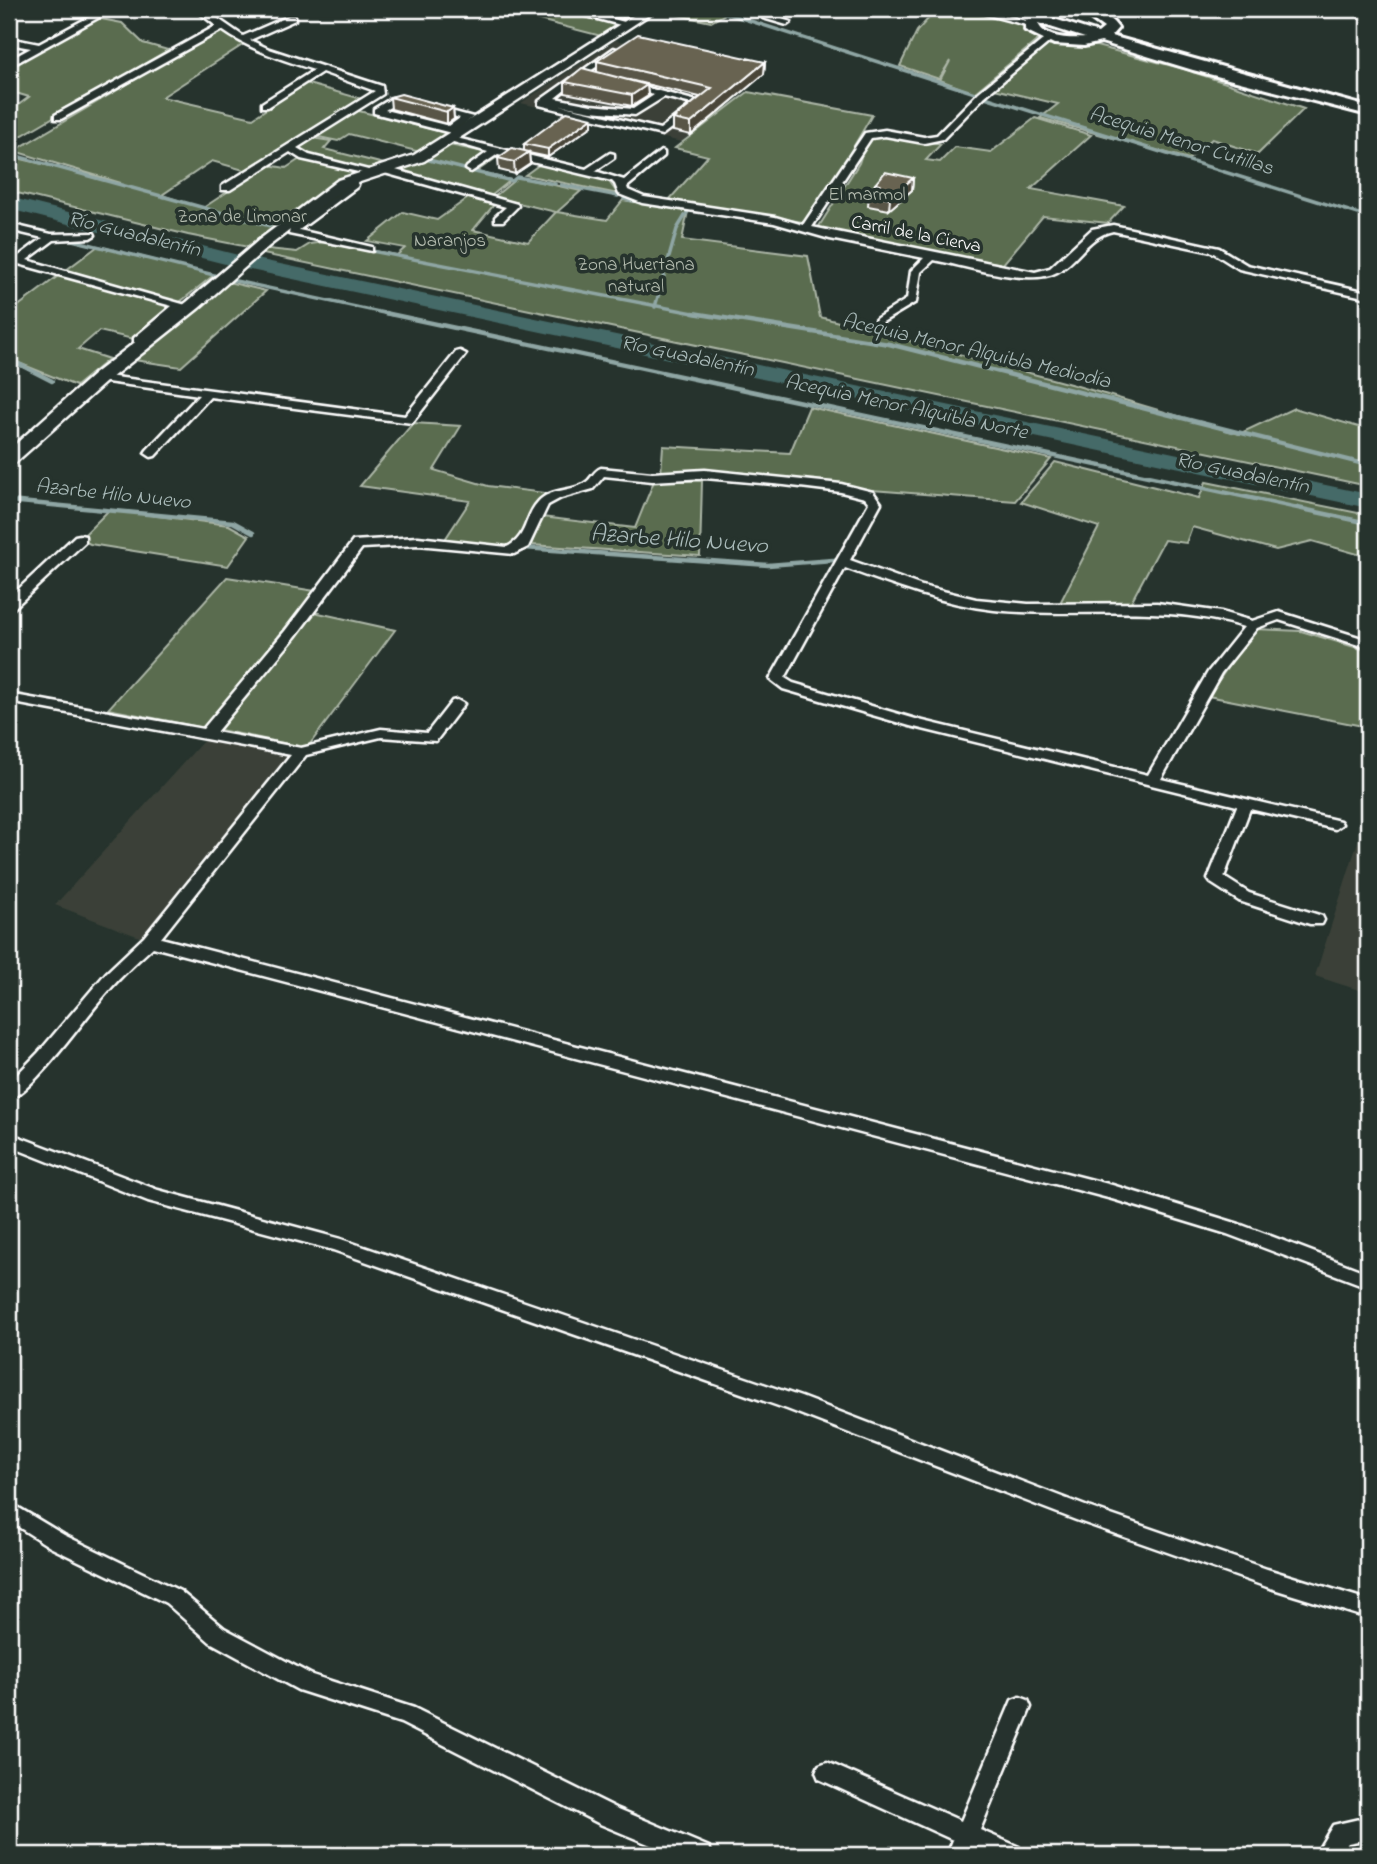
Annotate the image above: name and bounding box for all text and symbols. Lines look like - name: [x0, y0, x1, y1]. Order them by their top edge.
- water label: Acequia Menor Cutillas: [1085, 100, 1277, 184]
- park label: El marmol: [828, 182, 906, 209]
- water label: Río Guadalentín: [65, 204, 204, 266]
- park label: Zona de Limonar: [177, 204, 307, 231]
- street label: Carril de la Cierva: [849, 209, 983, 261]
- park label: Naranjos: [414, 228, 486, 255]
- park label: Zona Huertana natural: [577, 252, 695, 301]
- water label: Acequia Menor Alquibla Mediodía: [839, 306, 1114, 398]
- water label: Río Guadalentín: [618, 328, 757, 386]
- water label: Acequia Menor Alquibla Norte: [782, 368, 1032, 449]
- water label: Río Guadalentín: [1173, 445, 1312, 503]
- water label: Azarbe Hilo Nuevo: [34, 472, 193, 518]
- water label: Azarbe Hilo Nuevo: [589, 517, 770, 565]

